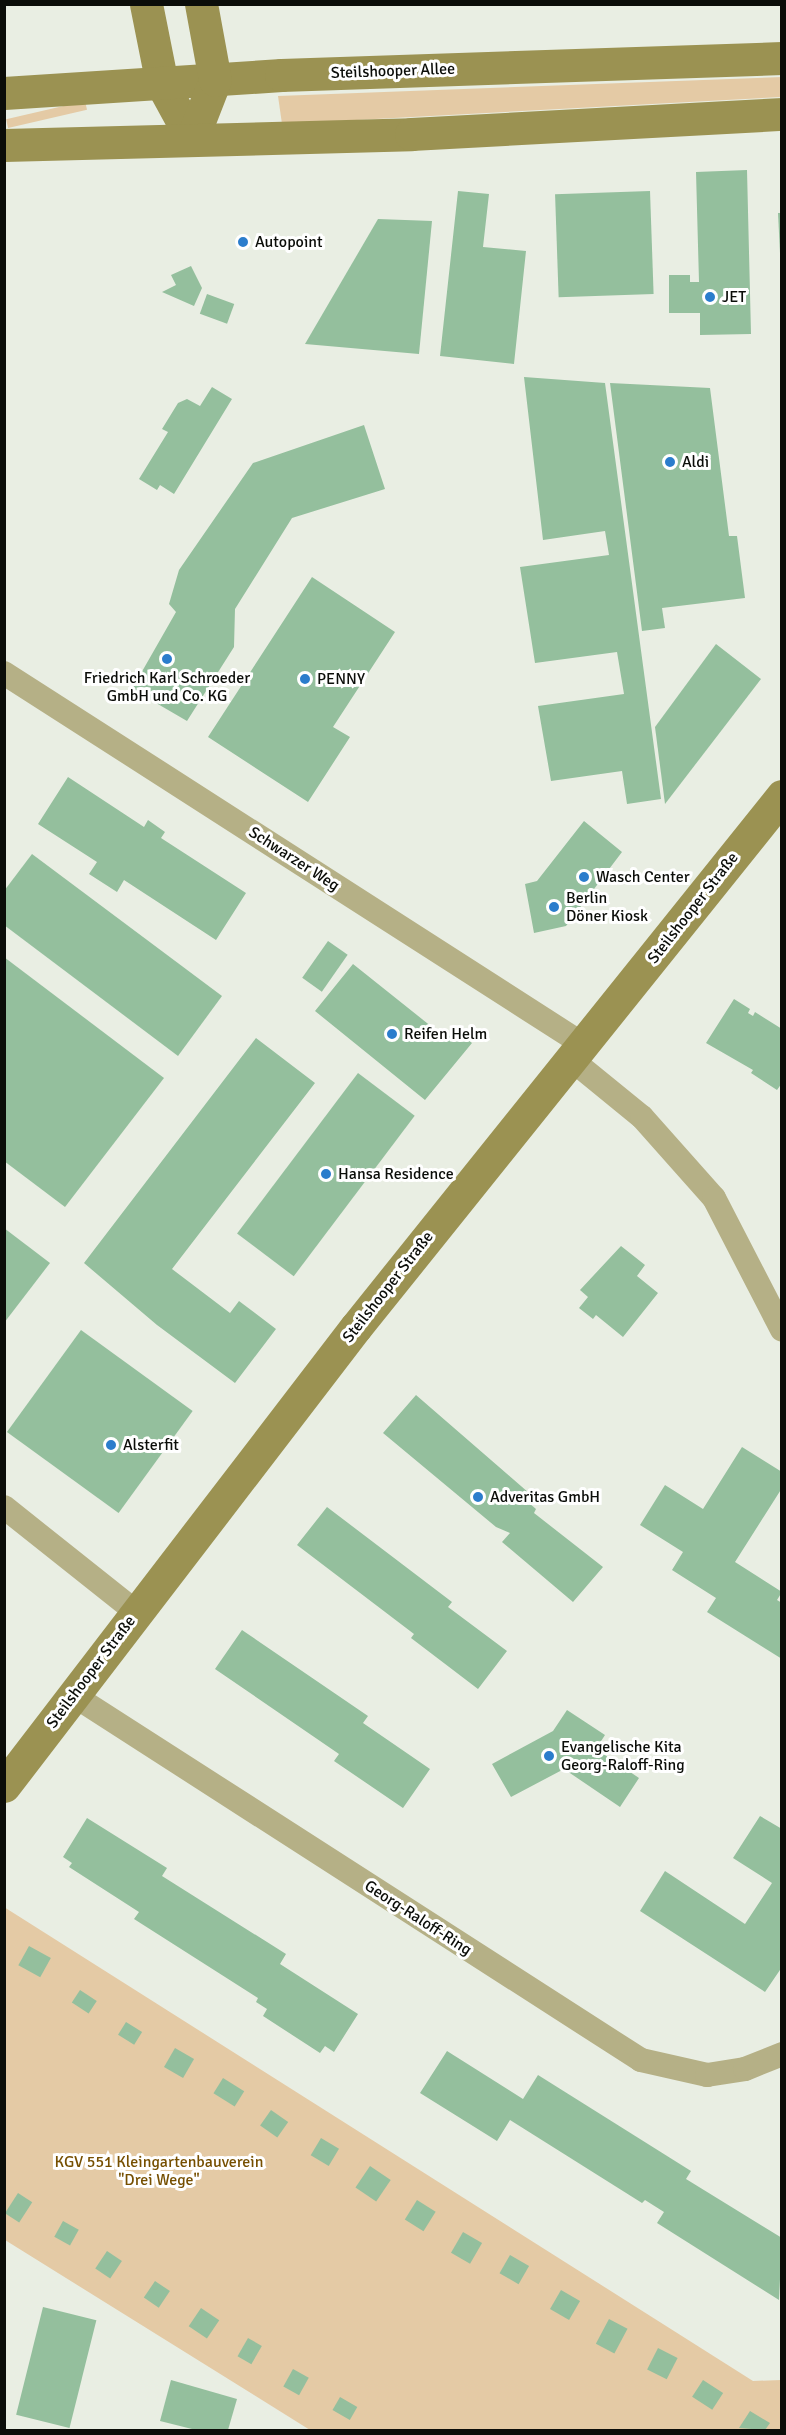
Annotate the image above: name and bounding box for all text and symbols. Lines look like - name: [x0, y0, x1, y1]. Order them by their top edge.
- street label: Steilshooper Allee: [331, 59, 455, 83]
- place label: Autopoint: [255, 232, 323, 252]
- marker: Autopoint: [236, 235, 250, 249]
- place label: JET: [722, 287, 746, 307]
- marker: JET: [703, 290, 717, 304]
- place label: Aldi: [682, 452, 709, 472]
- marker: Aldi: [663, 455, 677, 469]
- marker: Friedrich Karl Schroeder GmbH und Co. KG: [160, 652, 174, 666]
- place label: Friedrich Karl Schroeder GmbH und Co. KG: [84, 668, 250, 706]
- place label: PENNY: [317, 669, 365, 689]
- marker: PENNY: [298, 672, 312, 686]
- street label: Schwarzer Weg: [245, 823, 343, 895]
- street label: Steilshooper Straße: [644, 848, 742, 968]
- place label: Wasch Center: [596, 867, 690, 887]
- marker: Wasch Center: [577, 870, 591, 884]
- place label: Berlin Döner Kiosk: [566, 888, 648, 926]
- marker: Berlin Döner Kiosk: [547, 900, 561, 914]
- place label: Reifen Helm: [404, 1024, 487, 1044]
- marker: Reifen Helm: [385, 1027, 399, 1041]
- place label: Hansa Residence: [338, 1164, 454, 1184]
- marker: Hansa Residence: [319, 1167, 333, 1181]
- street label: Steilshooper Straße: [339, 1227, 437, 1347]
- place label: Alsterfit: [123, 1435, 179, 1455]
- marker: Alsterfit: [104, 1438, 118, 1452]
- place label: Adveritas GmbH: [490, 1487, 600, 1507]
- marker: Adveritas GmbH: [471, 1490, 485, 1504]
- street label: Steilshooper Straße: [42, 1612, 140, 1732]
- place label: Evangelische Kita Georg-Raloff-Ring: [561, 1737, 685, 1775]
- marker: Evangelische Kita Georg-Raloff-Ring: [542, 1749, 556, 1763]
- street label: Georg-Raloff-Ring: [361, 1876, 475, 1960]
- park label: KGV 551 Kleingartenbauverein "Drei Wege": [55, 2152, 263, 2190]

